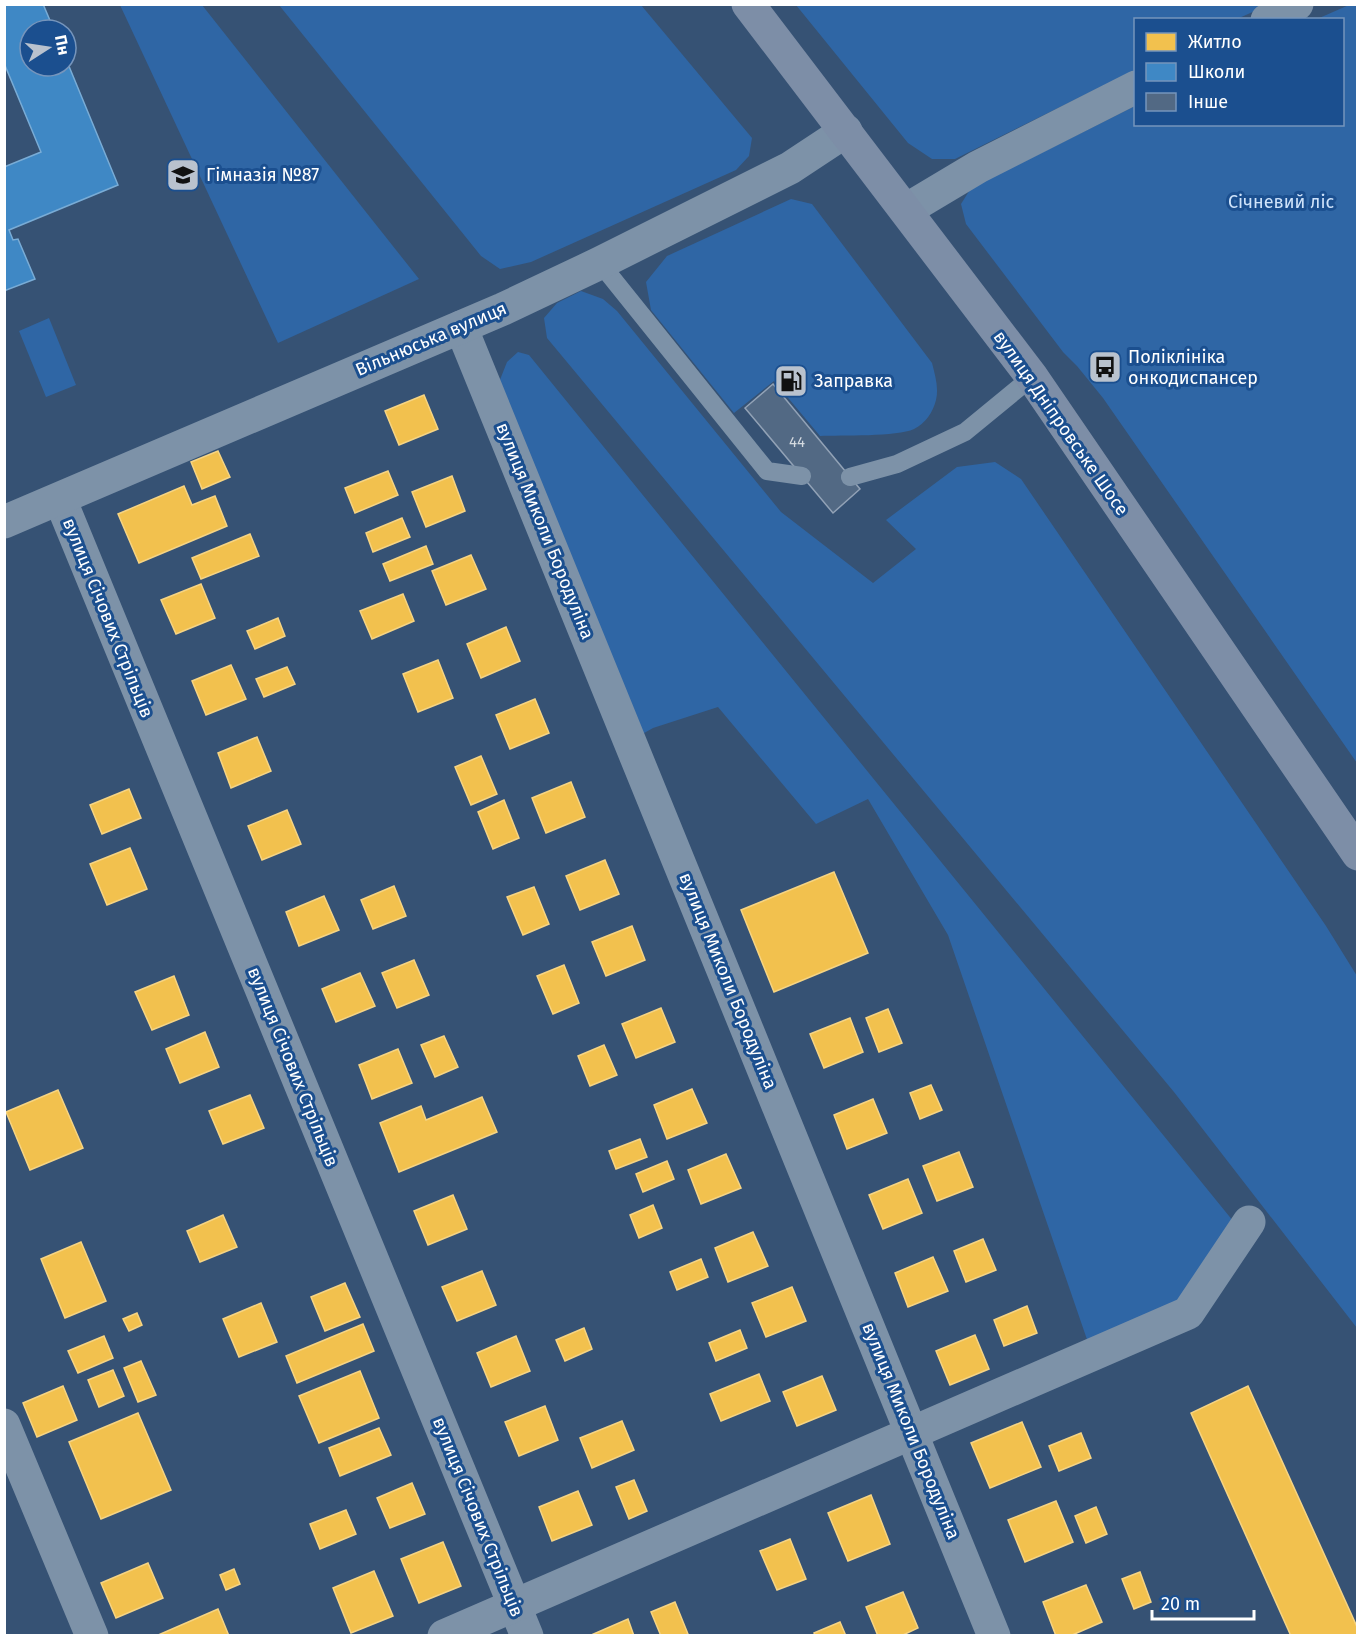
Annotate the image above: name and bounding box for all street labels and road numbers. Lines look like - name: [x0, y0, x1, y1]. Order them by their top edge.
- street label: Вільнюська вулиця: [352, 297, 510, 381]
- street label: вулиця Дніпровське Шосе: [989, 326, 1133, 520]
- street label: вулиця Миколи Бородуліна: [491, 419, 599, 643]
- street label: вулиця Січових Стрільців: [58, 515, 158, 721]
- street label: вулиця Миколи Бородуліна: [674, 869, 782, 1093]
- street label: вулиця Січових Стрільців: [243, 964, 343, 1170]
- street label: вулиця Миколи Бородуліна: [857, 1319, 965, 1543]
- street label: вулиця Січових Стрільців: [428, 1414, 528, 1620]

